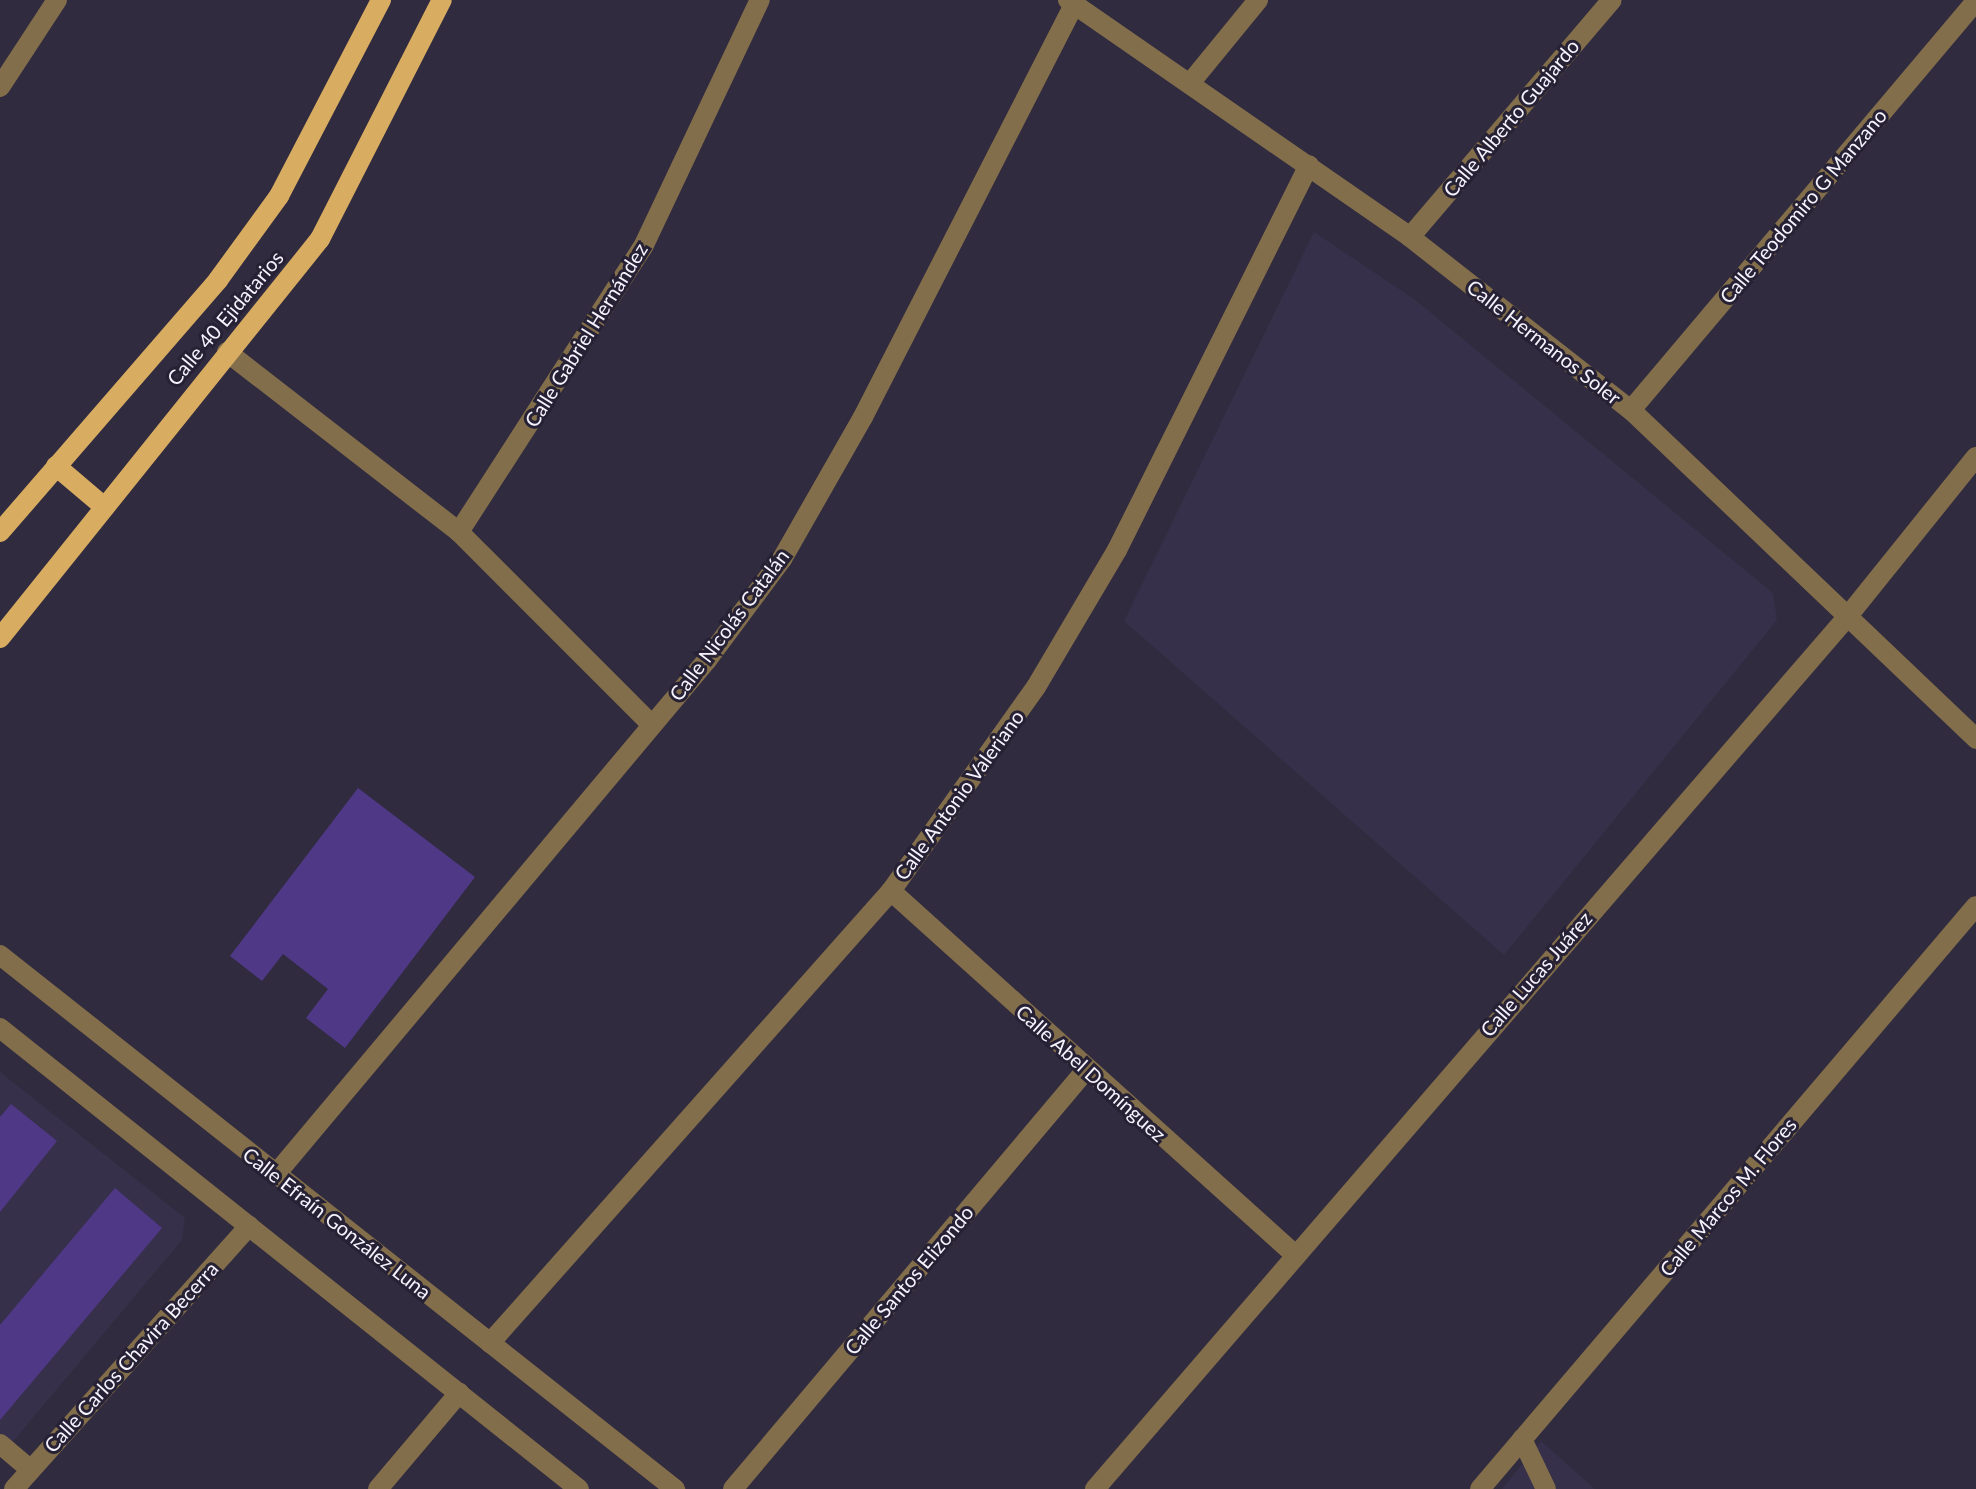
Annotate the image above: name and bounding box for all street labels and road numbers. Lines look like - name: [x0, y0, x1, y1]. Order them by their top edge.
- street label: Calle Alberto Guajardo: [1438, 34, 1584, 202]
- street label: Calle Teodomiro G Manzano: [1714, 104, 1892, 308]
- street label: Calle Gabriel Hernández: [520, 239, 652, 431]
- street label: Calle 40 Ejidatarios: [162, 246, 288, 390]
- street label: Calle Hermanos Soler: [1462, 274, 1626, 410]
- street label: Calle Nicolás Catalán: [664, 544, 794, 706]
- street label: Calle Antonio Valeriano: [889, 705, 1029, 885]
- street label: Calle Lucas Juárez: [1475, 906, 1597, 1042]
- street label: Calle Abel Domínguez: [1011, 999, 1171, 1147]
- street label: Calle Marcos M. Flores: [1655, 1113, 1801, 1281]
- street label: Calle Efraín González Luna: [238, 1142, 436, 1304]
- street label: Calle Santos Elizondo: [840, 1201, 978, 1359]
- street label: Calle Carlos Chavira Becerra: [39, 1257, 223, 1457]

